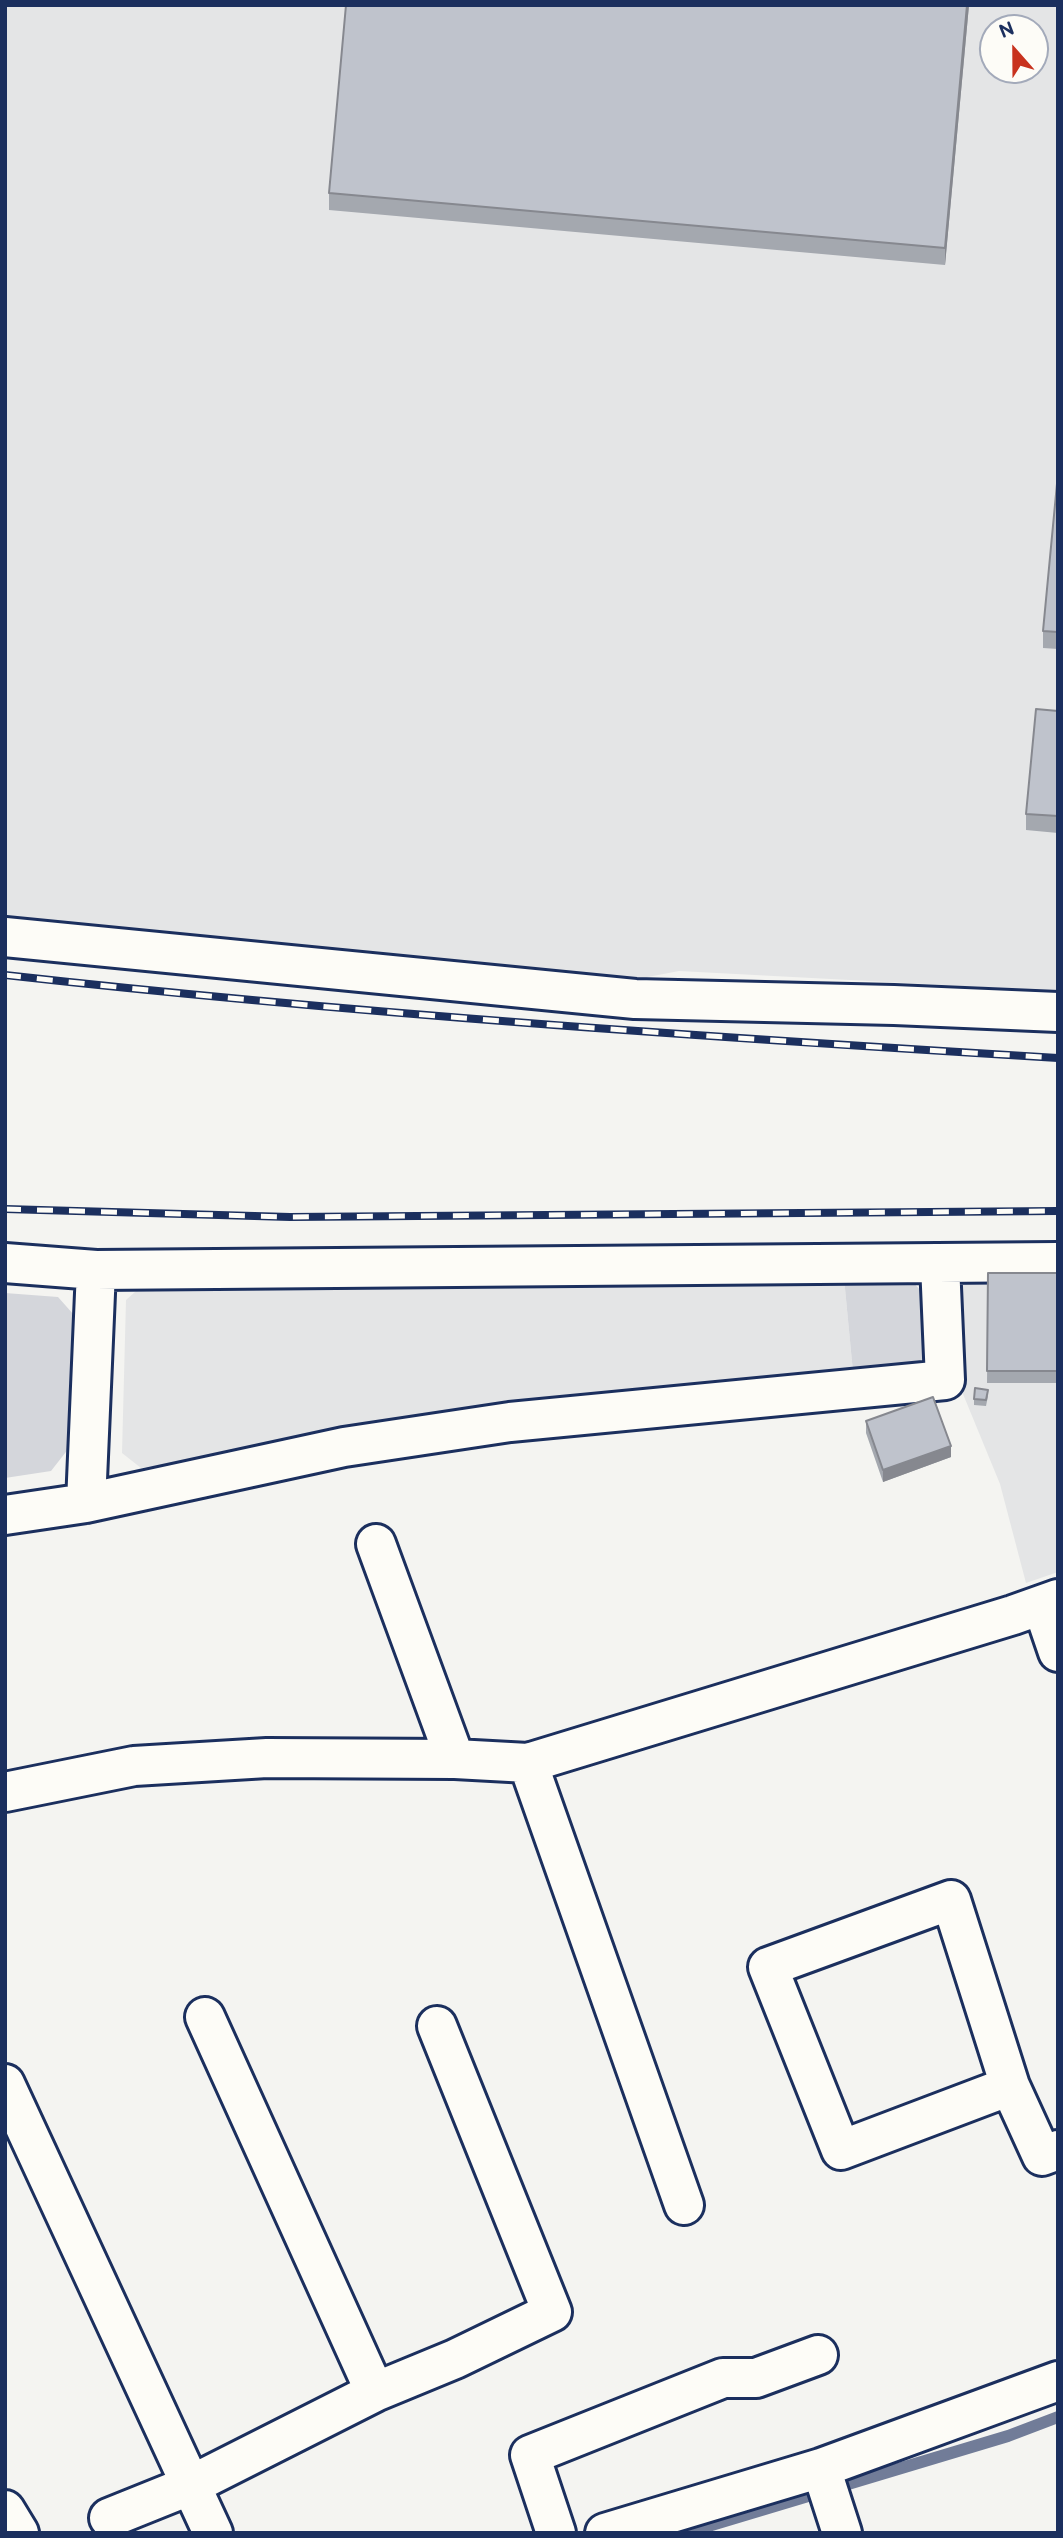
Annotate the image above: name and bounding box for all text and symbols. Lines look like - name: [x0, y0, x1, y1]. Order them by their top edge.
- north arrow: [979, 14, 1049, 84]
- text: N: [996, 18, 1018, 44]

